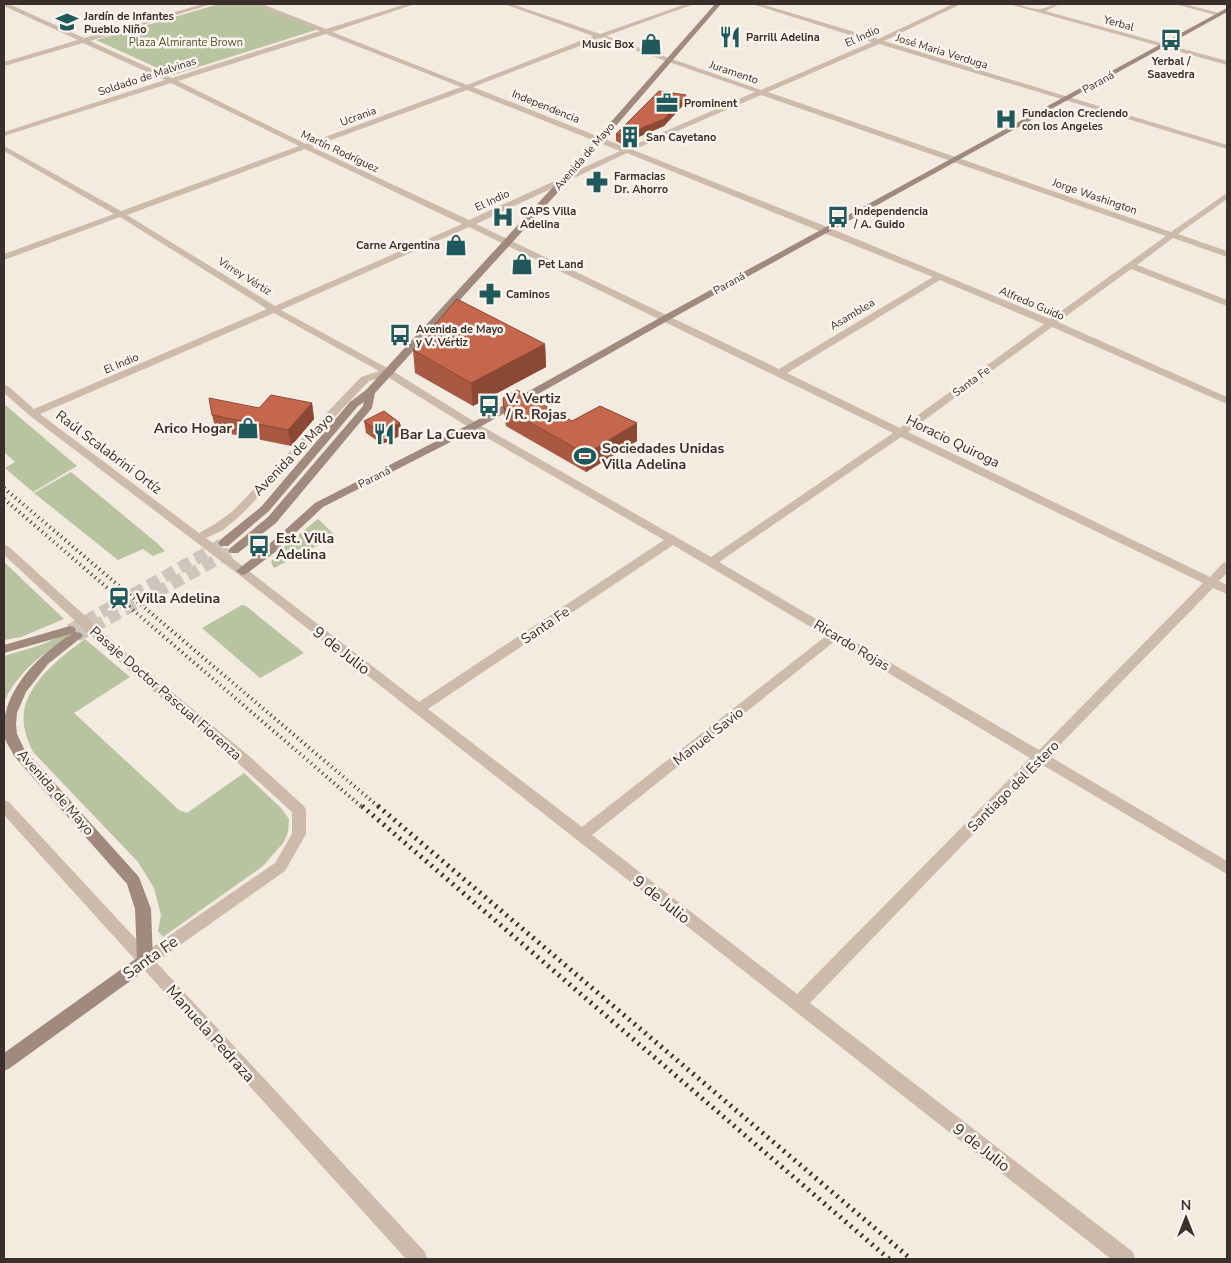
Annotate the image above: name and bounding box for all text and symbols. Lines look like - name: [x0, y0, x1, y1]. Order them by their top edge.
- school or university icon: Jardín de Infantes Pueblo Niño: [54, 9, 80, 35]
- place label: Jardín de Infantes Pueblo Niño: [83, 9, 174, 37]
- street label: Yerbal: [1101, 12, 1136, 35]
- street label: El Indio: [842, 22, 882, 51]
- restaurant icon: Parrill Adelina: [717, 24, 743, 50]
- bus stop icon: Yerbal / Saavedra: [1158, 27, 1184, 53]
- place label: Parrill Adelina: [746, 30, 820, 45]
- street label: José Maria Verduga: [893, 30, 990, 73]
- shop icon: Music Box: [638, 31, 664, 57]
- park label: Plaza Almirante Brown: [129, 35, 243, 50]
- place label: Music Box: [582, 37, 635, 52]
- street label: Soldado de Malvinas: [96, 53, 198, 99]
- place label: Yerbal / Saavedra: [1147, 54, 1195, 82]
- street label: Juramento: [706, 57, 760, 88]
- street label: Paraná: [1080, 67, 1117, 97]
- street label: Independencia: [510, 86, 582, 127]
- office icon: Prominent: [654, 90, 680, 116]
- place label: Prominent: [684, 96, 738, 111]
- street label: Ucrania: [338, 103, 378, 130]
- hospital icon: Fundacion Creciendo con los Angeles: [993, 106, 1019, 132]
- place label: Fundacion Creciendo con los Angeles: [1022, 106, 1128, 134]
- street label: Avenida de Mayo: [551, 119, 618, 193]
- building icon: San Cayetano: [617, 124, 643, 150]
- street label: Martín Rodríguez: [298, 127, 381, 176]
- place label: San Cayetano: [646, 130, 716, 145]
- pharmacy icon: Farmacias Dr. Ahorro: [584, 169, 610, 195]
- place label: Farmacias Dr. Ahorro: [614, 169, 668, 197]
- street label: Jorge Washington: [1049, 175, 1139, 218]
- street label: El Indio: [472, 186, 512, 215]
- hospital icon: CAPS Villa Adelina: [490, 204, 516, 230]
- place label: CAPS Villa Adelina: [520, 204, 576, 232]
- bus stop icon: Independencia / A. Guido: [825, 204, 851, 230]
- place label: Independencia / A. Guido: [853, 204, 928, 232]
- shop icon: Carne Argentina: [443, 232, 469, 258]
- place label: Carne Argentina: [356, 238, 440, 253]
- shop icon: Pet Land: [509, 251, 535, 277]
- street label: Virrey Vértiz: [214, 253, 274, 299]
- place label: Pet Land: [538, 257, 583, 272]
- street label: Paraná: [711, 268, 748, 298]
- pharmacy icon: Caminos: [477, 281, 503, 307]
- street label: Alfredo Guido: [997, 283, 1067, 324]
- place label: Caminos: [506, 287, 550, 302]
- street label: Asamblea: [827, 295, 878, 334]
- bus stop icon: Avenida de Mayo y V. Vértiz: [387, 322, 413, 348]
- place label: Avenida de Mayo y V. Vértiz: [415, 322, 503, 350]
- street label: El Indio: [101, 349, 141, 378]
- street label: Santa Fe: [949, 363, 993, 400]
- place label: V. Vertiz / R. Rojas: [505, 389, 567, 424]
- bus stop icon: V. Vertiz / R. Rojas: [476, 393, 502, 419]
- street label: Raúl Scalabrini Ortíz: [52, 406, 166, 499]
- street label: Avenida de Mayo: [249, 409, 338, 500]
- street label: Horacio Quiroga: [903, 411, 1003, 472]
- shop icon: Arico Hogar: [235, 415, 261, 441]
- place label: Arico Hogar: [154, 419, 233, 438]
- restaurant icon: Bar La Cueva: [371, 421, 397, 447]
- place label: Bar La Cueva: [400, 425, 486, 444]
- place label: Sociedades Unidas Villa Adelina: [601, 439, 724, 474]
- sports icon: Sociedades Unidas Villa Adelina: [572, 443, 598, 469]
- street label: Paraná: [356, 463, 393, 492]
- place label: Est. Villa Adelina: [276, 529, 334, 564]
- bus stop icon: Est. Villa Adelina: [246, 533, 272, 559]
- station icon: Villa Adelina: [106, 585, 132, 611]
- place label: Villa Adelina: [135, 589, 220, 608]
- street label: Santa Fe: [517, 602, 573, 649]
- street label: Ricardo Rojas: [810, 615, 893, 676]
- street label: 9 de Julio: [308, 621, 375, 680]
- street label: Pasaje Doctor Pascual Fiorenza: [86, 622, 246, 765]
- street label: Manuel Savio: [669, 703, 748, 770]
- street label: Santiago del Estero: [963, 736, 1063, 836]
- street label: Avenida de Mayo: [13, 745, 98, 840]
- street label: 9 de Julio: [628, 870, 695, 929]
- street label: Santa Fe: [119, 931, 183, 985]
- street label: Manuela Pedraza: [161, 980, 260, 1087]
- street label: 9 de Julio: [948, 1118, 1015, 1177]
- north arrow: [1161, 1193, 1211, 1243]
- text: N: [1181, 1196, 1191, 1215]

